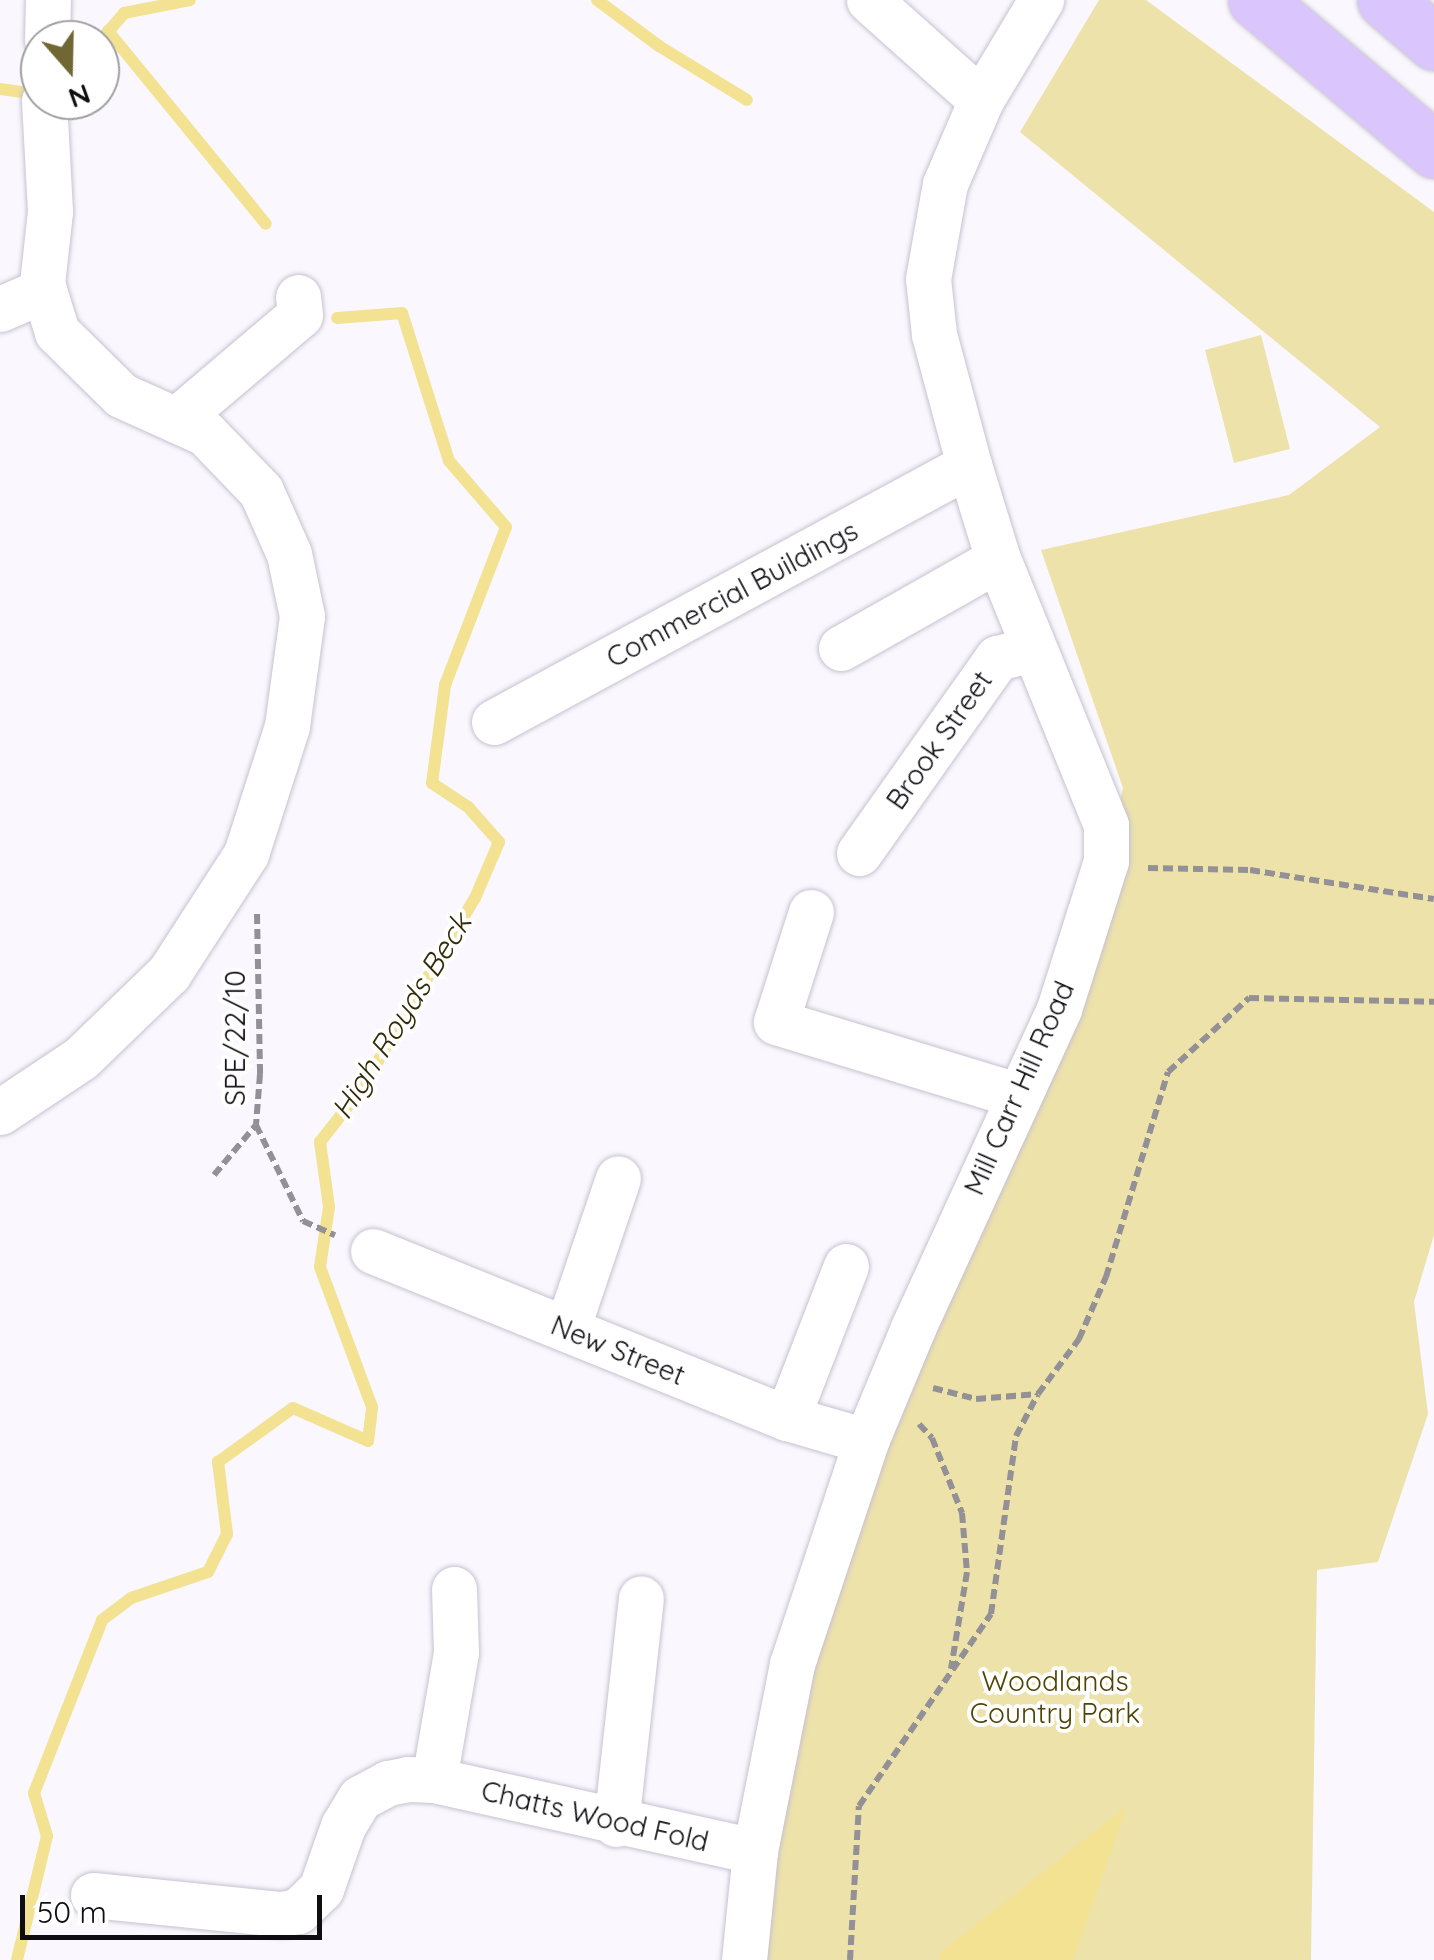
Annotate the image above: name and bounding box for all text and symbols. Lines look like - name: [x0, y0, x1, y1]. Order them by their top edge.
- north arrow: [20, 20, 120, 120]
- text: N: [64, 77, 95, 117]
- street label: Commercial Buildings: [601, 514, 863, 674]
- street label: Brook Street: [879, 664, 999, 816]
- water label: High Royds Beck: [323, 907, 479, 1125]
- street label: SPE/22/10: [218, 970, 252, 1106]
- street label: Mill Carr Hill Road: [957, 976, 1081, 1200]
- street label: New Street: [546, 1308, 690, 1392]
- park label: Woodlands Country Park: [970, 1664, 1140, 1730]
- street label: Chatts Wood Fold: [478, 1774, 712, 1858]
- scale bar: [25, 1875, 328, 1937]
- text: 50 m: [37, 1893, 107, 1931]

